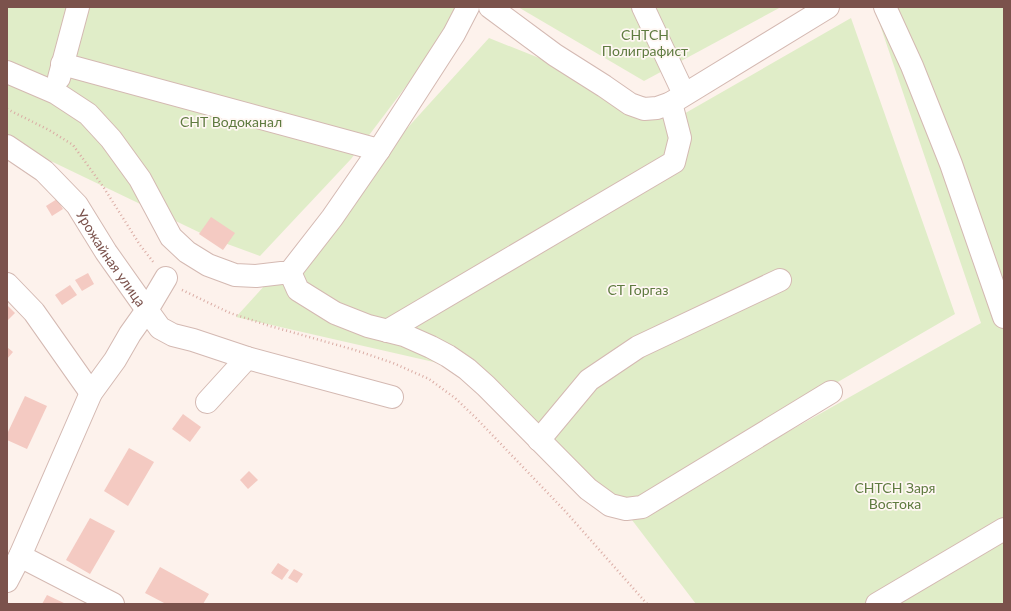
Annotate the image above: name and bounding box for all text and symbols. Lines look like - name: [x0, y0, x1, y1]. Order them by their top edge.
- park label: СНТСН Полиграфист: [602, 26, 688, 59]
- park label: СНТ Водоканал: [180, 113, 282, 130]
- street label: Урожайная улица: [73, 206, 150, 309]
- park label: СТ Горгаз: [607, 281, 669, 298]
- park label: СНТСН Заря Востока: [854, 479, 936, 512]

